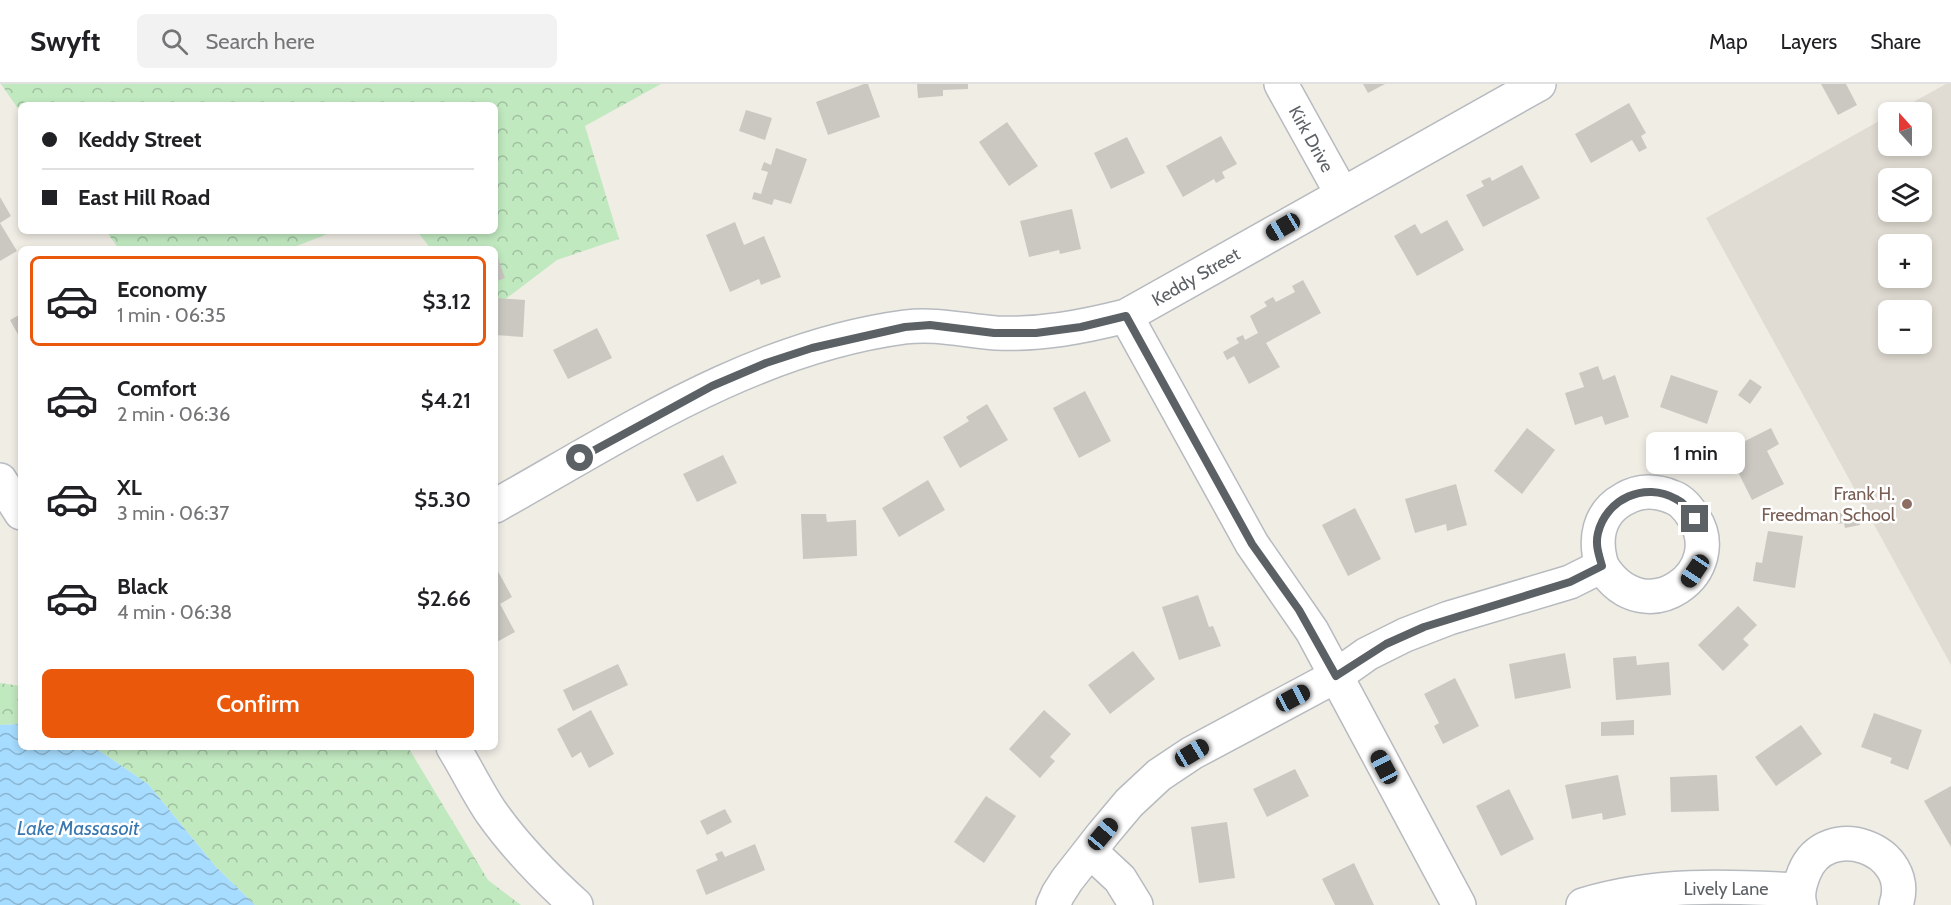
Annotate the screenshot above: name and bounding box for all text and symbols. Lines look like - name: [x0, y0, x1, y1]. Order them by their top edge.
- search box: [137, 14, 557, 68]
- text: Swyft: [30, 24, 101, 58]
- icon: search: [158, 25, 191, 58]
- text: Search here: [206, 28, 315, 55]
- text: Map: [1709, 29, 1748, 54]
- text: Layers: [1781, 29, 1837, 54]
- text: Share: [1870, 29, 1921, 54]
- street label: Kirk Drive: [1284, 102, 1338, 176]
- north arrow: [1878, 102, 1932, 156]
- map controls: [1878, 102, 1932, 354]
- text: Keddy Street: [78, 126, 202, 153]
- button: layers: [1878, 168, 1932, 222]
- text: East Hill Road: [78, 184, 210, 211]
- car: [1263, 210, 1303, 244]
- button: +: [1878, 234, 1932, 288]
- street label: Keddy Street: [1148, 243, 1244, 311]
- icon: car: [45, 274, 99, 328]
- text: Economy: [117, 276, 207, 303]
- text: $3.12: [423, 288, 471, 315]
- button: −: [1878, 300, 1932, 354]
- text: 1 min · 06:35: [117, 303, 226, 327]
- icon: car: [45, 373, 99, 427]
- text: Comfort: [117, 375, 196, 402]
- text: $4.21: [421, 387, 471, 414]
- text: 2 min · 06:36: [117, 402, 230, 426]
- callout: 1 min: [1646, 432, 1744, 474]
- text: 1 min: [1673, 441, 1718, 465]
- route start: [566, 444, 593, 471]
- icon: car: [45, 472, 99, 526]
- text: XL: [117, 474, 142, 501]
- place label: Frank H. Freedman School: [1761, 483, 1896, 526]
- text: $5.30: [414, 486, 471, 513]
- marker: Frank H. Freedman School: [1900, 497, 1914, 511]
- text: 3 min · 06:37: [117, 501, 229, 525]
- route end: [1681, 505, 1708, 532]
- car: [1677, 551, 1713, 591]
- icon: car: [45, 571, 99, 625]
- text: Black: [117, 573, 168, 600]
- text: $2.66: [417, 585, 471, 612]
- text: 4 min · 06:38: [117, 600, 232, 624]
- button: Confirm: [42, 669, 474, 738]
- car: [1273, 682, 1313, 714]
- car: [1172, 736, 1212, 770]
- car: [1368, 747, 1400, 787]
- car: [1085, 814, 1121, 854]
- water label: Lake Massasoit: [17, 816, 140, 840]
- street label: Lively Lane: [1684, 878, 1768, 900]

